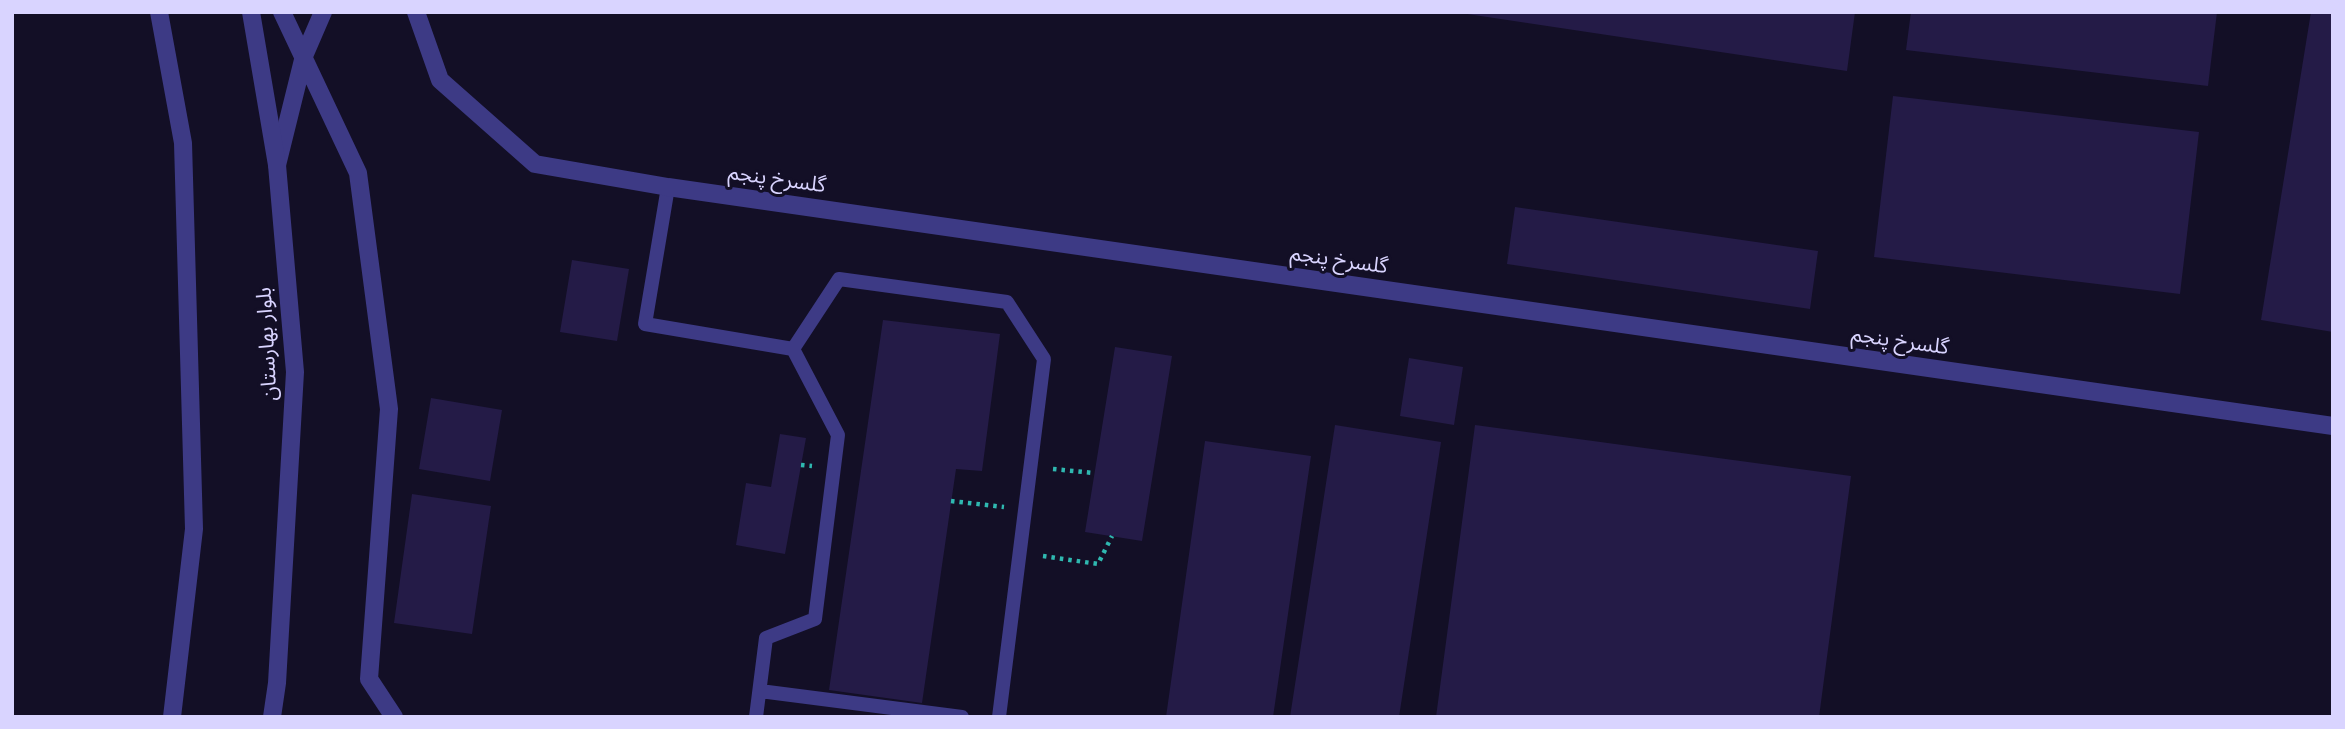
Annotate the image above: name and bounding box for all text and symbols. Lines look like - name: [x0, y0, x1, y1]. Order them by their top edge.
- street label: گلسرخ پنجم: [727, 160, 827, 198]
- street label: گلسرخ پنجم: [1289, 241, 1389, 279]
- street label: بلوار بهارستان: [251, 286, 283, 402]
- street label: گلسرخ پنجم: [1850, 322, 1950, 360]

